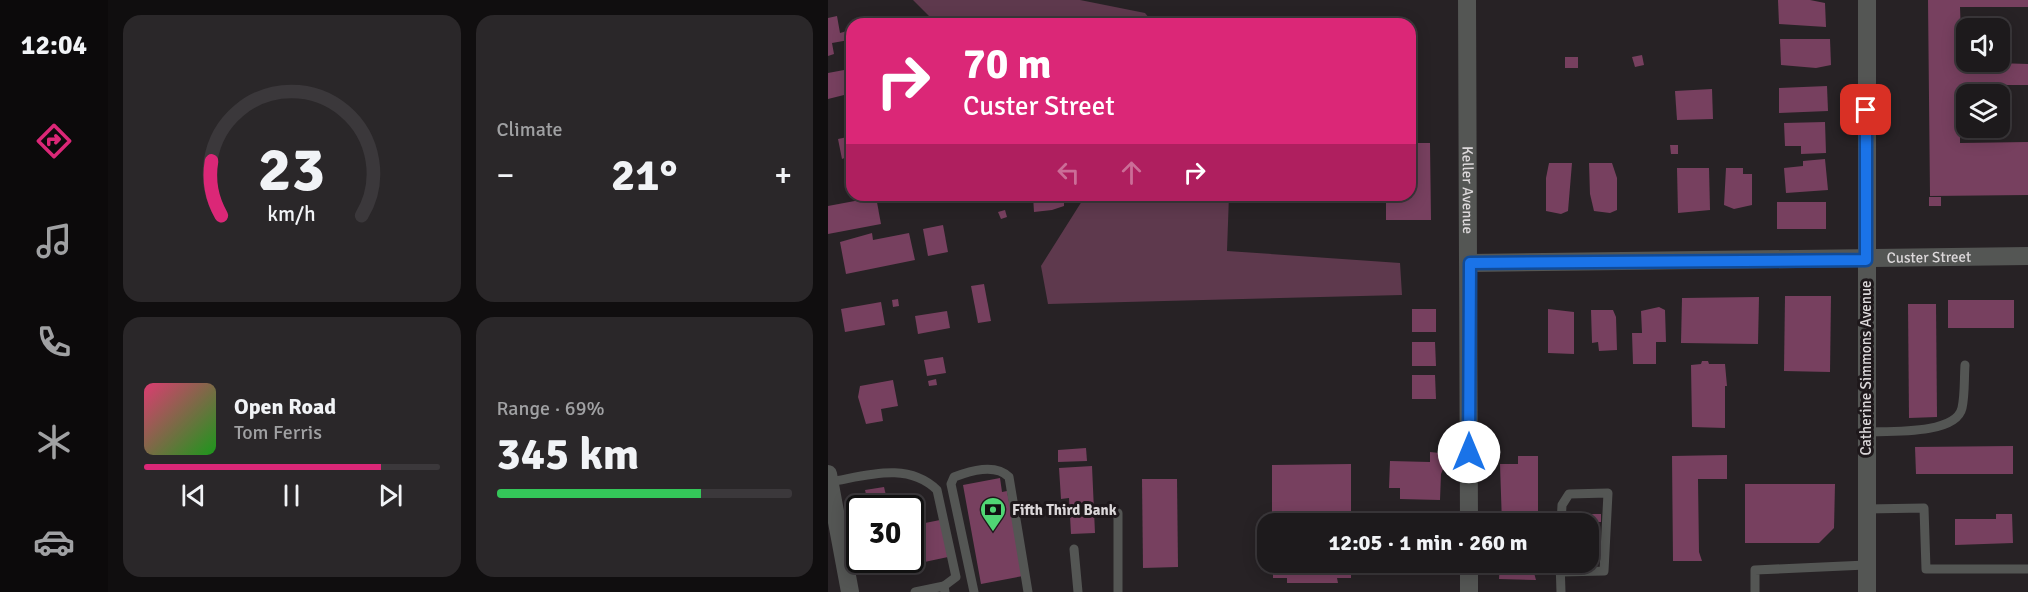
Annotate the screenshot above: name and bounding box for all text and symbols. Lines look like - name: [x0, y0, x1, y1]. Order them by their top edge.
- map controls: [1956, 18, 2010, 138]
- button: sound: [1956, 18, 2010, 72]
- text: 12:04: [21, 29, 87, 62]
- text: 70 m: [963, 39, 1052, 90]
- icon: right: [864, 42, 942, 120]
- pin: [1840, 84, 1891, 135]
- button: layers: [1956, 84, 2010, 138]
- text: Custer Street: [963, 90, 1115, 123]
- icon: arrive: [1849, 93, 1882, 126]
- text: Climate: [497, 117, 562, 142]
- icon: directions: [33, 120, 75, 162]
- text: 23: [258, 131, 325, 208]
- street label: Keller Avenue: [1459, 146, 1477, 234]
- text: 21°: [611, 148, 678, 203]
- text: −: [497, 155, 514, 196]
- text: +: [774, 155, 792, 196]
- icon: left: [1052, 156, 1085, 189]
- icon: ahead: [1115, 156, 1148, 189]
- icon: right: [1178, 156, 1211, 189]
- text: km/h: [267, 201, 316, 227]
- icon: music: [33, 220, 75, 262]
- street label: Custer Street: [1887, 248, 1971, 267]
- street label: Catherine Simmons Avenue: [1857, 280, 1875, 456]
- icon: phone: [33, 321, 75, 363]
- text: Open Road: [234, 393, 336, 420]
- text: Range · 69%: [497, 396, 605, 421]
- text: Tom Ferris: [234, 420, 322, 445]
- position arrow: [1437, 420, 1501, 484]
- icon: climate: [33, 421, 75, 463]
- text: 345 km: [497, 427, 639, 482]
- icon: previous: [177, 479, 210, 512]
- icon: pause: [275, 479, 308, 512]
- icon: next: [374, 479, 407, 512]
- speed limit sign: 30: [846, 495, 924, 573]
- bank icon: Fifth Third Bank: [978, 495, 1008, 533]
- place label: Fifth Third Bank: [1012, 501, 1117, 519]
- icon: car: [33, 521, 75, 563]
- text: 12:05 · 1 min · 260 m: [1328, 529, 1528, 556]

